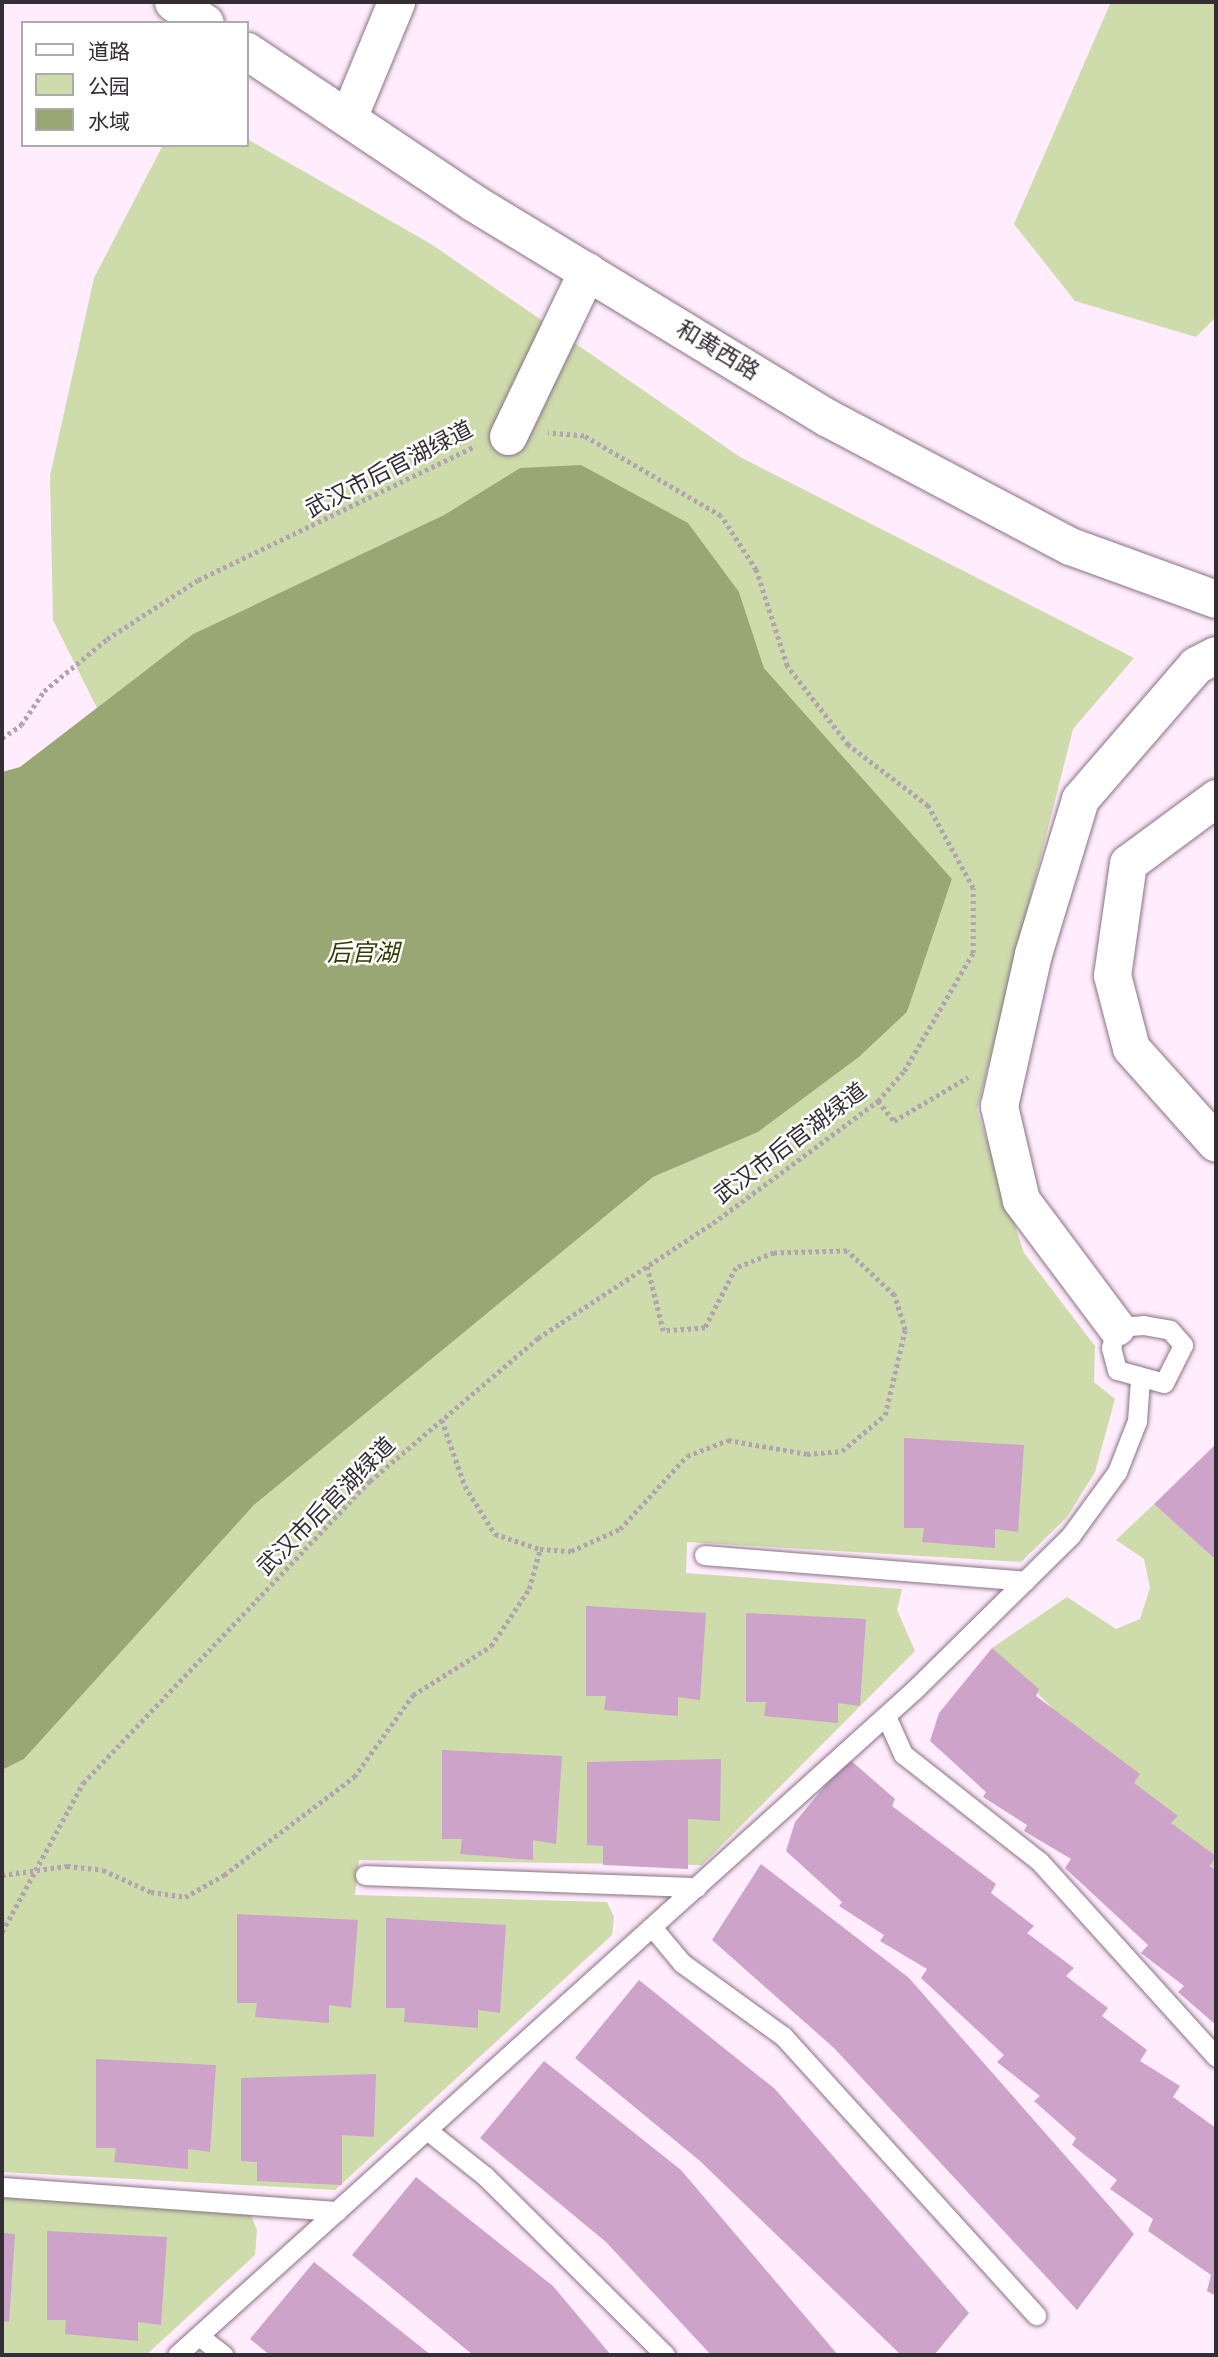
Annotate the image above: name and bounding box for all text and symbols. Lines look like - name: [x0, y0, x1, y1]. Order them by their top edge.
- legend: [21, 21, 248, 147]
- text: 道路: [88, 39, 130, 64]
- text: 公园: [88, 74, 130, 99]
- text: 水域: [88, 109, 130, 134]
- street label: 和黄西路: [671, 314, 765, 386]
- street label: 武汉市后官湖绿道: [301, 415, 477, 523]
- water label: 后官湖: [327, 939, 399, 967]
- street label: 武汉市后官湖绿道: [708, 1077, 872, 1209]
- street label: 武汉市后官湖绿道: [251, 1431, 401, 1581]

